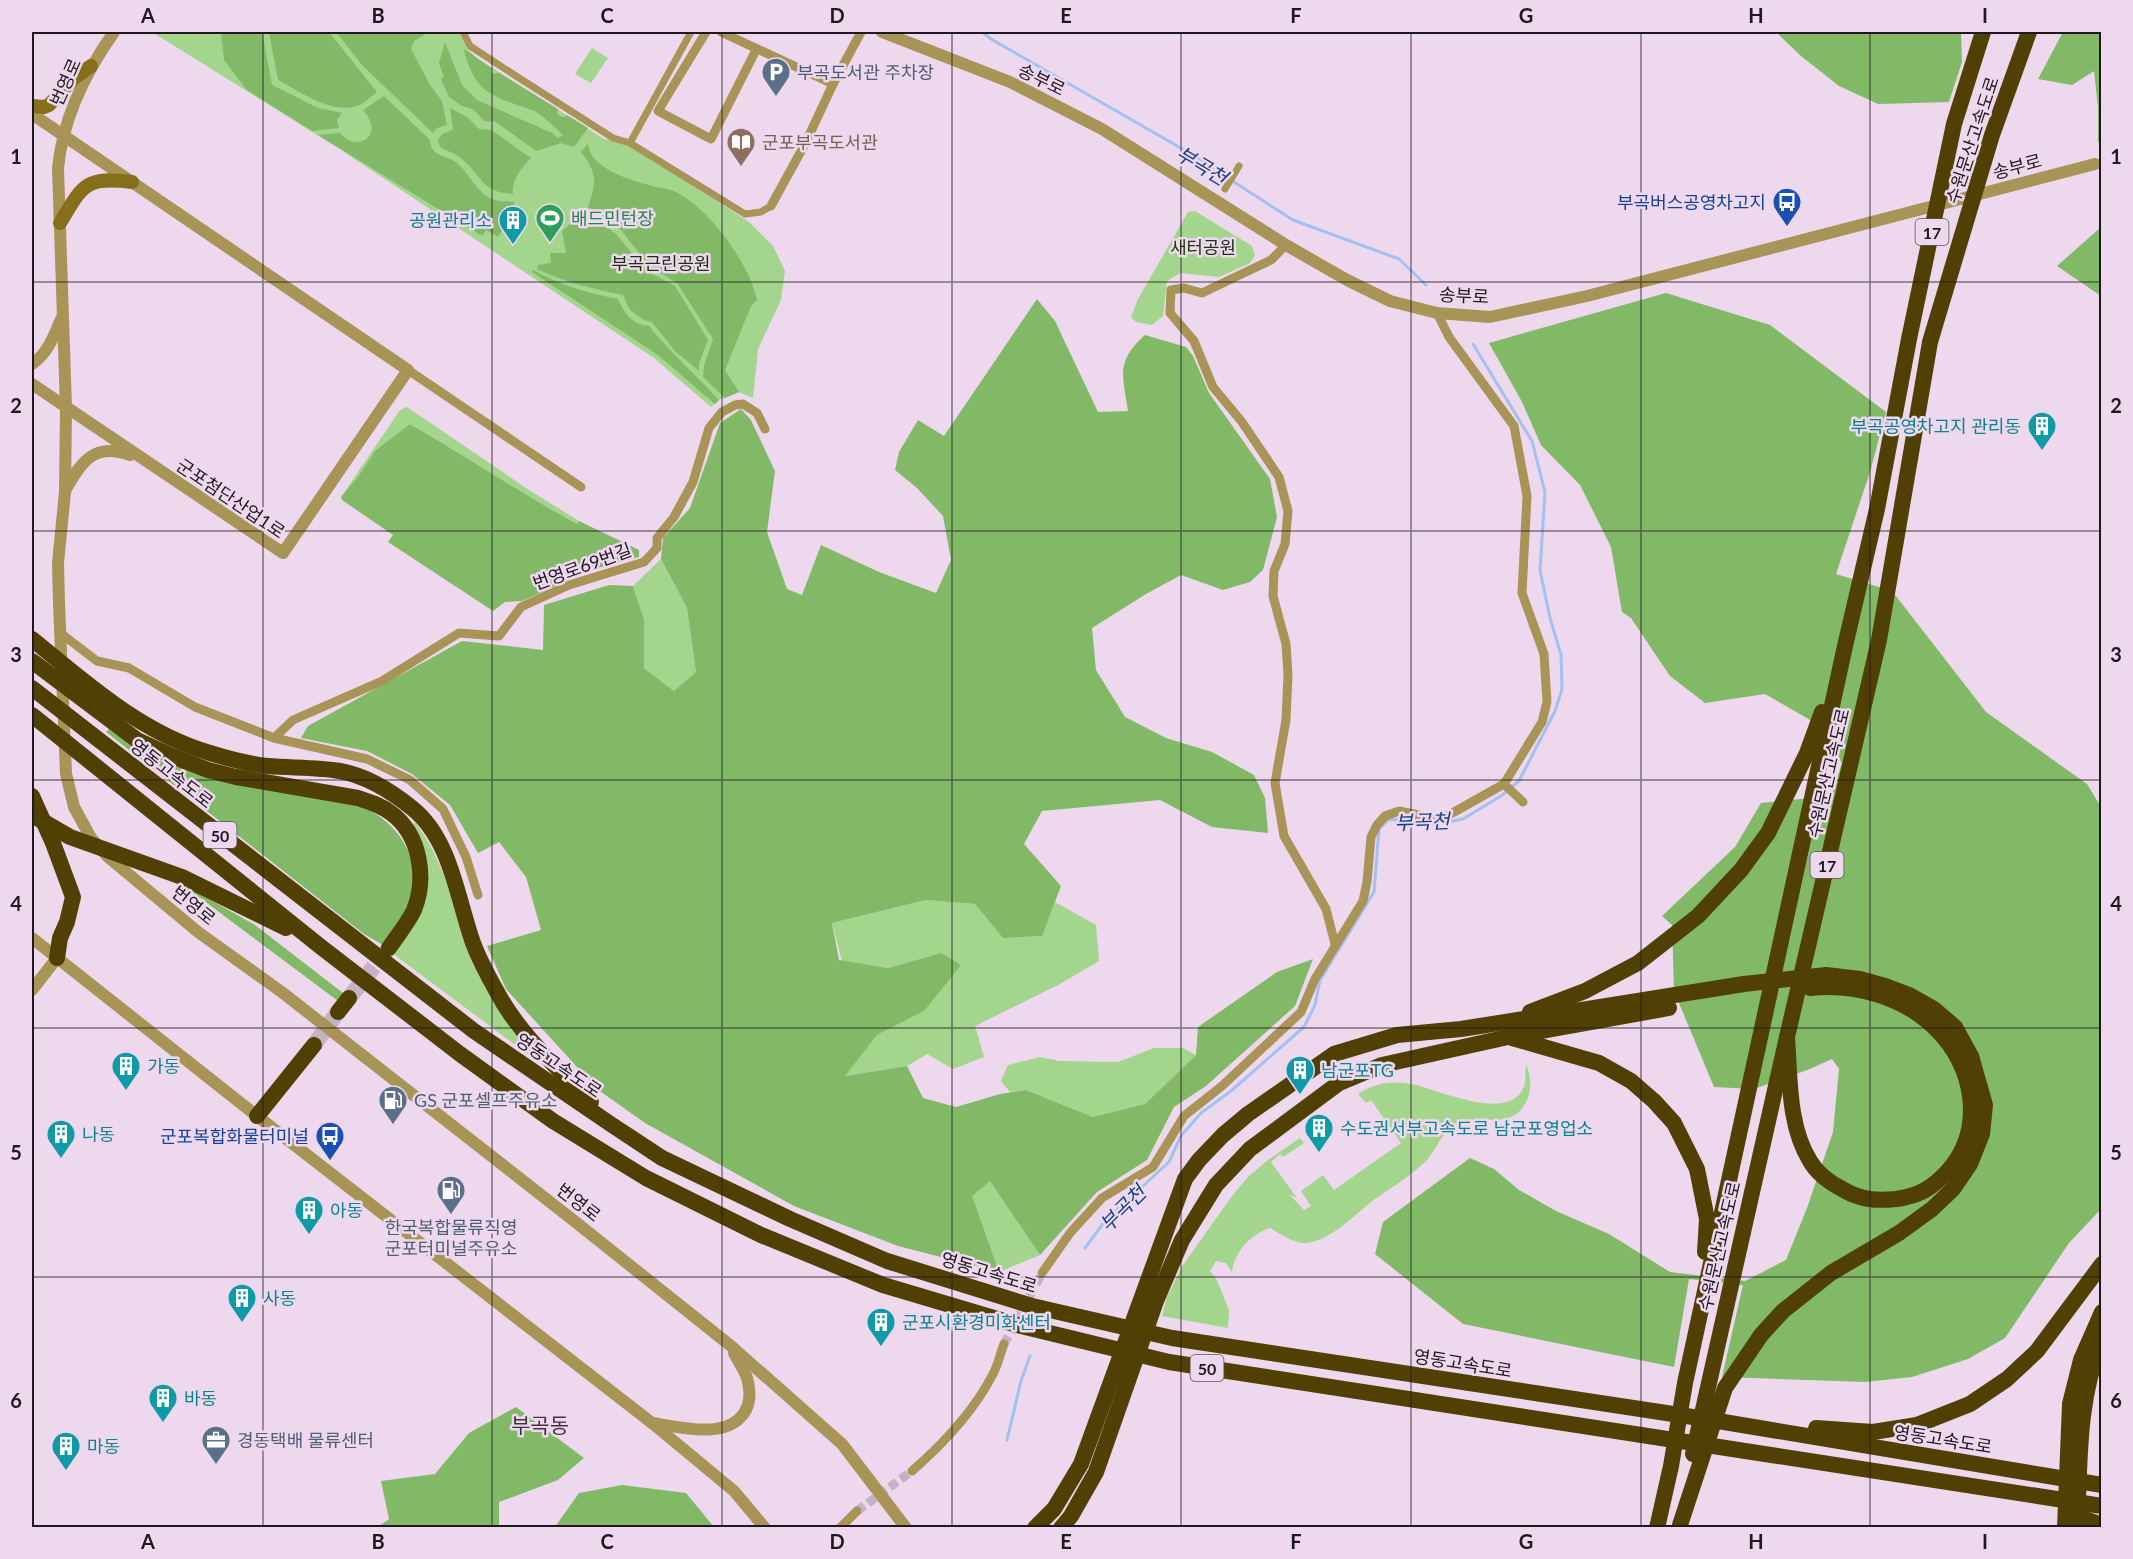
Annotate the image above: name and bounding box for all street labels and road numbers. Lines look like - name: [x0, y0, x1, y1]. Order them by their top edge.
- street label: 번영로: [45, 55, 85, 109]
- street label: 송부로: [1015, 58, 1069, 100]
- street label: 수원문산고속도로: [1941, 74, 2003, 206]
- street label: 송부로: [1990, 149, 2044, 183]
- road number: 17: [1916, 219, 1948, 245]
- street label: 송부로: [1439, 283, 1489, 307]
- street label: 군포첨단산업1로: [172, 454, 290, 542]
- street label: 번영로69번길: [530, 538, 634, 594]
- street label: 수원문산고속도로: [1802, 706, 1854, 840]
- street label: 영동고속도로: [126, 734, 218, 812]
- road number: 50: [204, 822, 236, 848]
- road number: 17: [1810, 852, 1844, 878]
- street label: 번영로: [168, 881, 220, 929]
- street label: 영동고속도로: [512, 1028, 606, 1102]
- street label: 번영로: [553, 1178, 605, 1226]
- street label: 수원문산고속도로: [1693, 1179, 1745, 1313]
- street label: 영동고속도로: [938, 1247, 1040, 1297]
- street label: 영동고속도로: [1412, 1344, 1514, 1382]
- road number: 50: [1190, 1355, 1224, 1381]
- street label: 영동고속도로: [1892, 1420, 1994, 1458]

